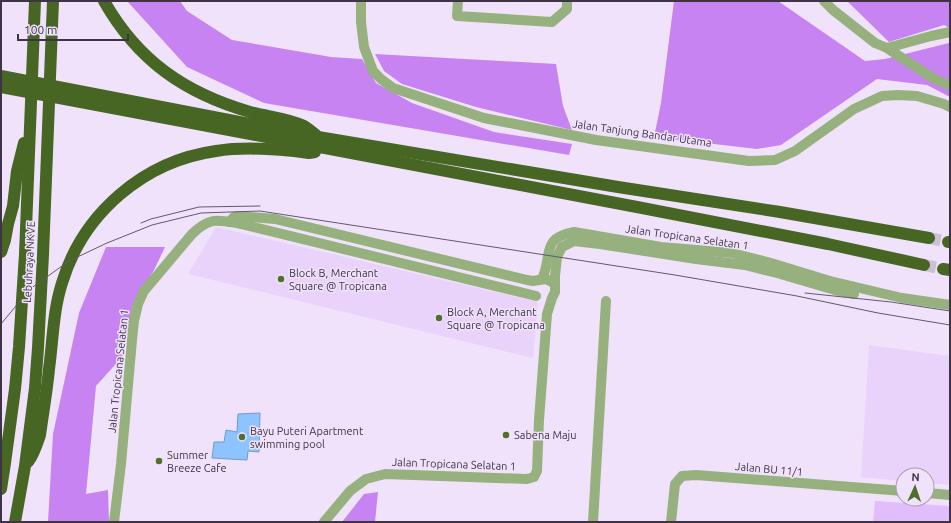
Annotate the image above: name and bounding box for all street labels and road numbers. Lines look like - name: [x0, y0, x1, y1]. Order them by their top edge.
- street label: Jalan Tanjung Bandar Utama: [572, 117, 712, 149]
- street label: Lebuhraya NKVE: [21, 221, 37, 303]
- street label: Jalan Tropicana Selatan 1: [625, 222, 749, 252]
- street label: Jalan Tropicana Selatan 1: [106, 309, 130, 433]
- street label: Jalan Tropicana Selatan 1: [392, 456, 516, 472]
- street label: Jalan BU 11/1: [735, 460, 803, 478]

